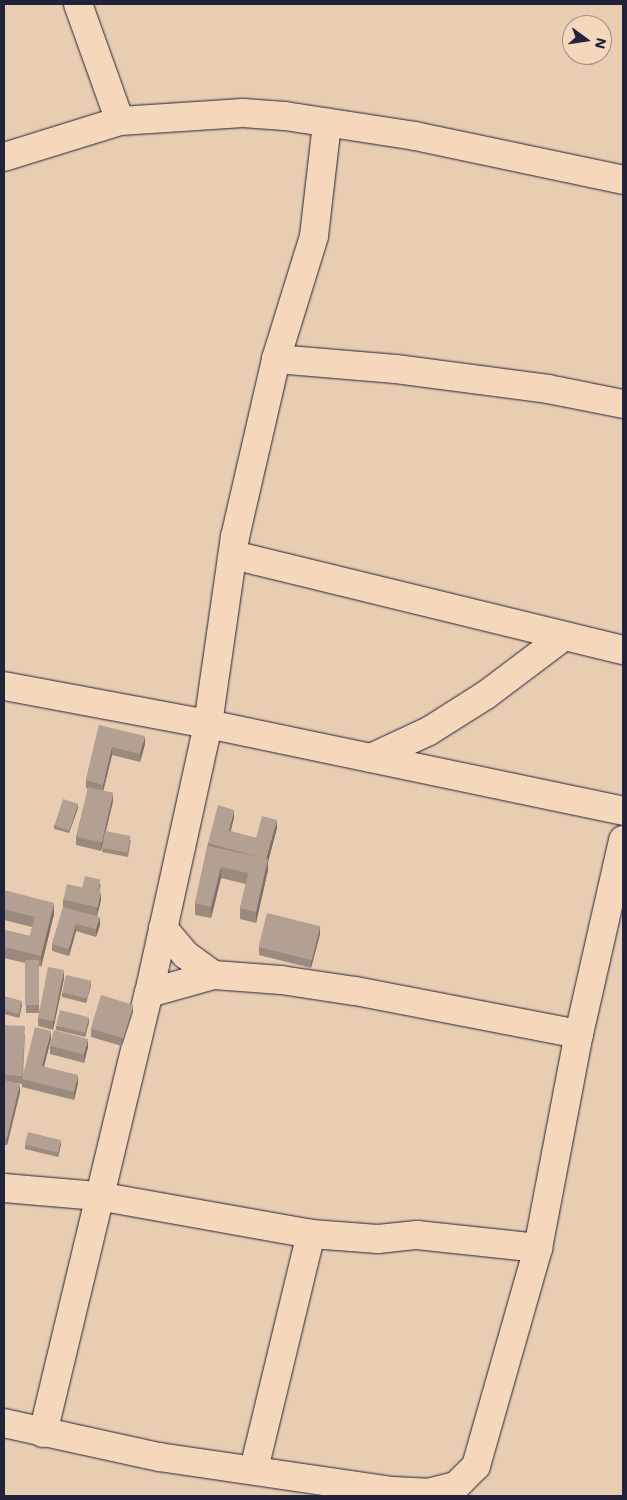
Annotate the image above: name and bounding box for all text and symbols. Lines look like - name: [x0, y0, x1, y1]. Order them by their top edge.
- north arrow: [562, 15, 612, 65]
- text: N: [591, 36, 612, 51]

